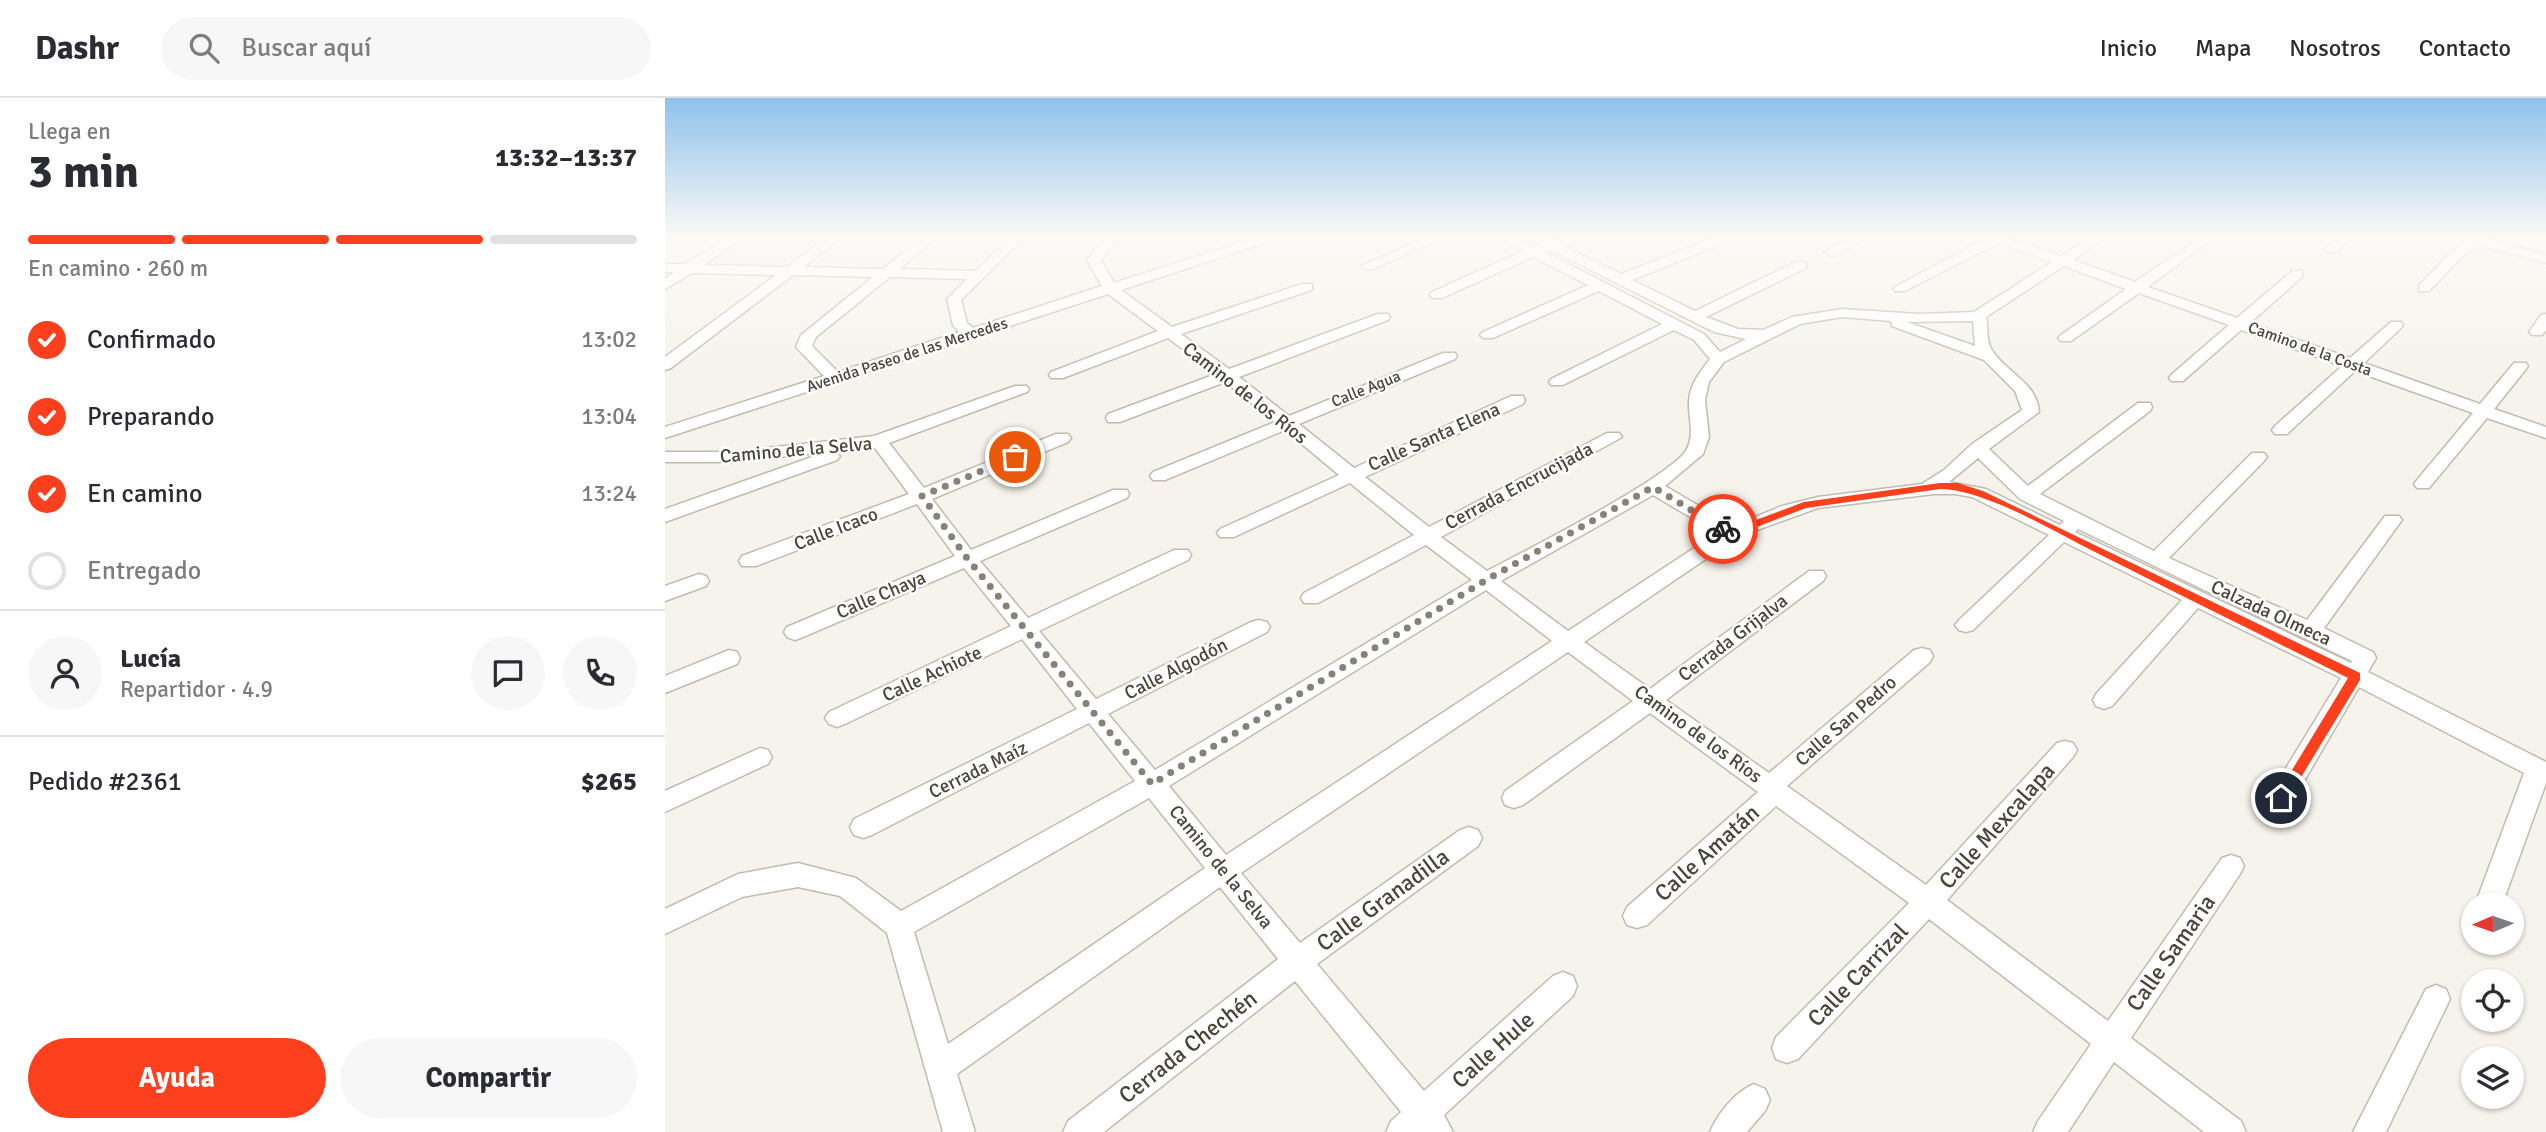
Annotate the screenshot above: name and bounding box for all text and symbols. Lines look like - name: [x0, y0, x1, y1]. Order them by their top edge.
- search box: [161, 17, 651, 80]
- text: Dashr: [35, 28, 119, 69]
- icon: search: [185, 29, 223, 67]
- text: Buscar aquí: [241, 32, 371, 64]
- text: Inicio: [2100, 33, 2157, 63]
- text: Mapa: [2195, 33, 2251, 63]
- text: Nosotros: [2289, 33, 2381, 63]
- text: Contacto: [2419, 33, 2511, 63]
- text: Llega en: [28, 117, 111, 146]
- text: 13:32–13:37: [495, 142, 637, 174]
- text: 3 min: [28, 144, 139, 200]
- text: En camino · 260 m: [28, 254, 208, 283]
- street label: Avenida Paseo de las Mercedes: [804, 313, 1010, 397]
- street label: Camino de la Costa: [2245, 317, 2375, 381]
- icon: check: [28, 321, 66, 359]
- text: Confirmado: [87, 324, 216, 356]
- text: 13:02: [581, 325, 637, 354]
- street label: Camino de los Ríos: [1178, 337, 1312, 449]
- street label: Calle Agua: [1328, 366, 1404, 412]
- street label: Calle Santa Elena: [1364, 397, 1504, 477]
- icon: check: [28, 398, 66, 436]
- text: Preparando: [87, 401, 214, 433]
- text: 13:04: [581, 402, 637, 431]
- pin: [985, 427, 1045, 487]
- street label: Camino de la Selva: [719, 431, 873, 469]
- street label: Cerrada Encrucijada: [1441, 437, 1597, 535]
- icon: bag: [996, 438, 1034, 476]
- icon: check: [28, 475, 66, 513]
- text: En camino: [87, 478, 203, 510]
- text: 13:24: [581, 479, 637, 508]
- courier: [1688, 494, 1758, 564]
- street label: Calle Icaco: [791, 502, 882, 556]
- icon: bike: [1704, 510, 1742, 548]
- text: Entregado: [87, 555, 201, 587]
- street label: Calle Chaya: [833, 565, 929, 625]
- street label: Calzada Olmeca: [2207, 575, 2335, 651]
- street label: Cerrada Grijalva: [1673, 589, 1793, 687]
- street label: Calle Algodón: [1120, 633, 1232, 705]
- button: person: [28, 636, 102, 710]
- button: chat: [471, 636, 545, 710]
- button: phone: [563, 636, 637, 710]
- street label: Calle Achiote: [878, 641, 986, 707]
- text: Lucía: [120, 643, 181, 675]
- street label: Calle San Pedro: [1790, 670, 1902, 772]
- text: Repartidor · 4.9: [120, 675, 273, 704]
- street label: Camino de los Ríos: [1629, 680, 1767, 788]
- street label: Cerrada Maíz: [925, 736, 1031, 804]
- street label: Calle Mexcalapa: [1933, 757, 2061, 895]
- text: Pedido #2361: [28, 766, 182, 798]
- text: $265: [581, 766, 637, 798]
- pin: [2251, 768, 2311, 828]
- icon: home: [2262, 779, 2300, 817]
- street label: Calle Amatán: [1649, 798, 1765, 908]
- street label: Camino de la Selva: [1164, 800, 1278, 934]
- street label: Calle Granadilla: [1311, 842, 1455, 958]
- street label: Calle Samaria: [2120, 889, 2222, 1017]
- north arrow: [2461, 892, 2523, 956]
- map controls: [2461, 892, 2524, 1109]
- street label: Calle Carrizal: [1802, 917, 1915, 1033]
- button: locate: [2461, 969, 2524, 1032]
- street label: Cerrada Chechén: [1113, 984, 1263, 1110]
- street label: Calle Hule: [1446, 1005, 1540, 1095]
- button: Ayuda: [28, 1038, 326, 1118]
- button: Compartir: [340, 1038, 637, 1118]
- button: layers: [2461, 1046, 2524, 1109]

